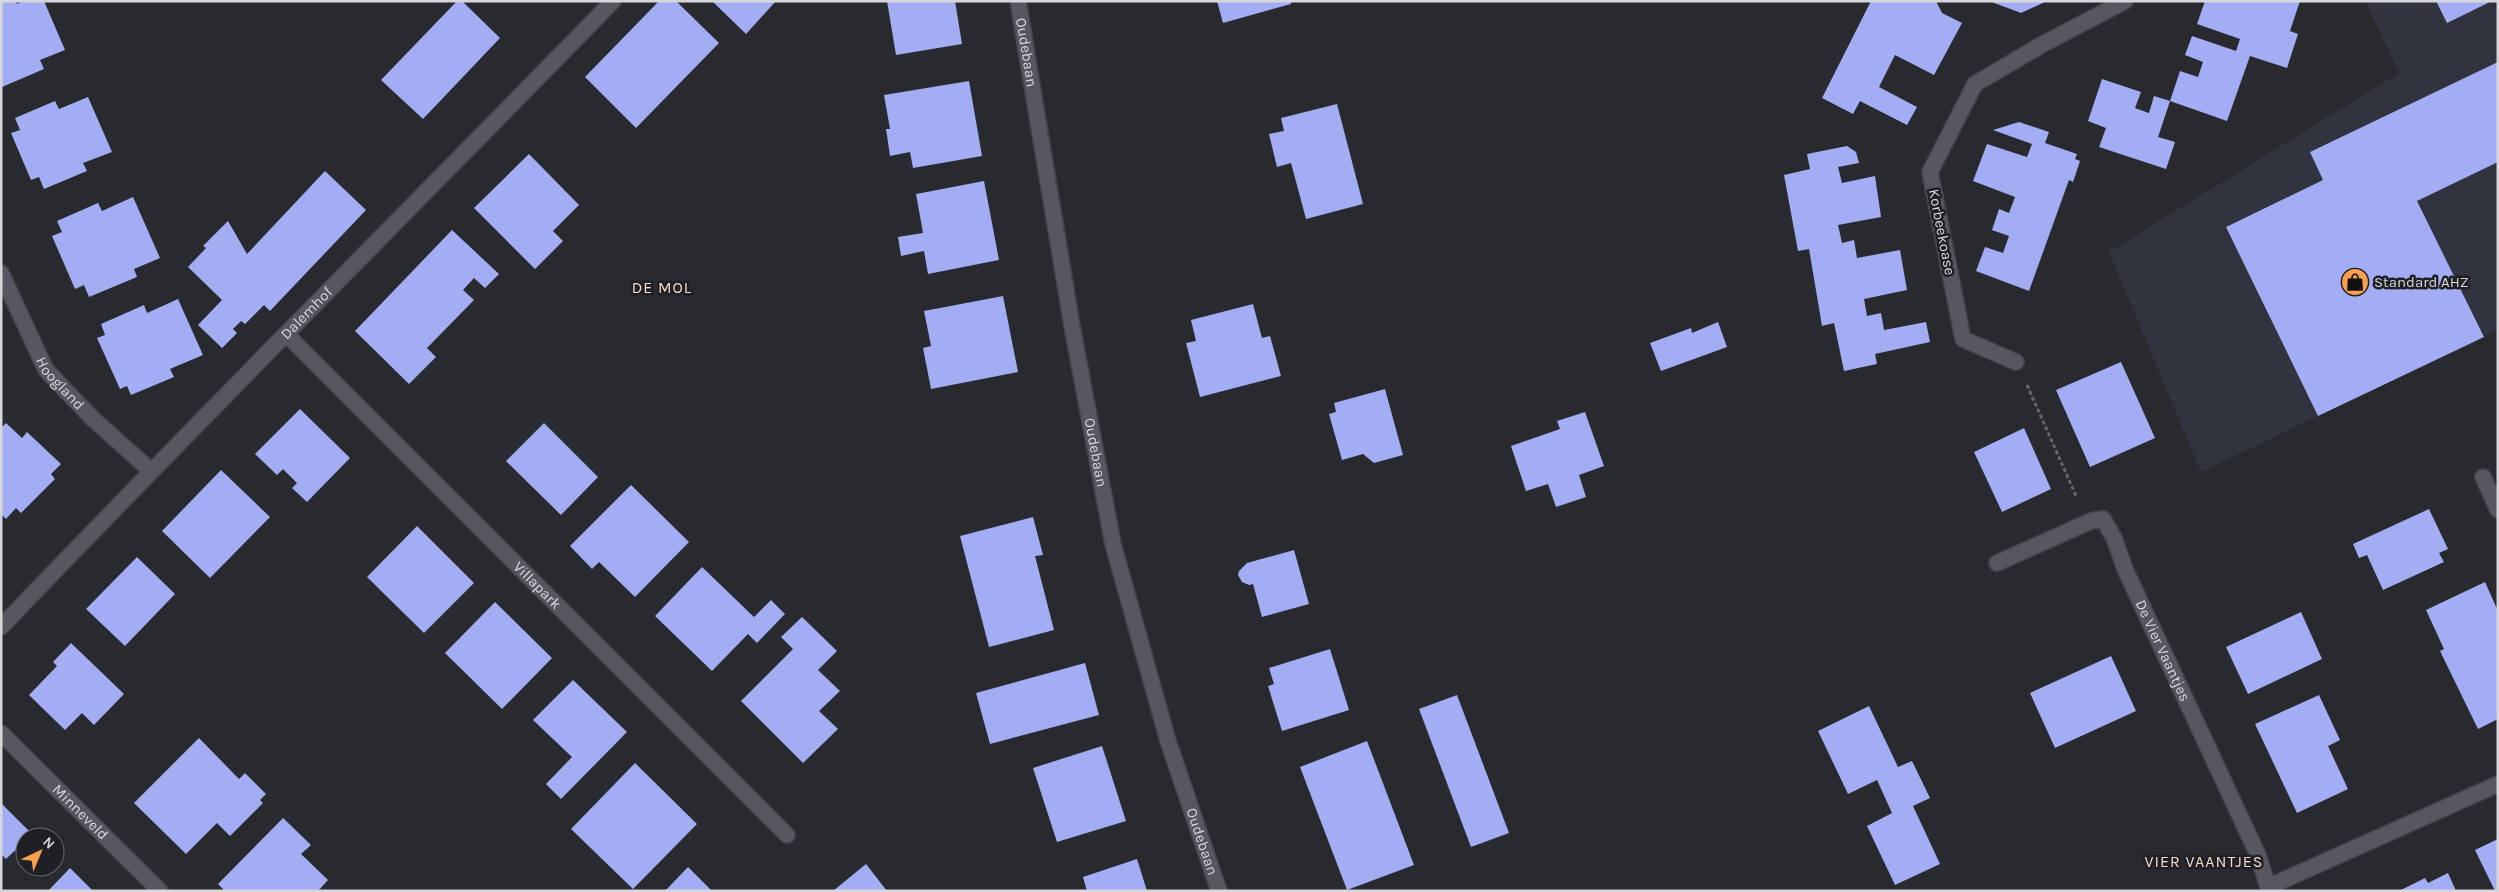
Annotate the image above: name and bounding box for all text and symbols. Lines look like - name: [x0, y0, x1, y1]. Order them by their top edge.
- street label: Oudebaan: [1012, 16, 1041, 88]
- street label: Korbeekoase: [1925, 187, 1959, 277]
- shop icon: Standard AHZ: [2340, 267, 2370, 297]
- place label: Standard AHZ: [2374, 273, 2469, 291]
- district label: DE MOL: [632, 278, 692, 297]
- street label: Dalemhof: [277, 282, 337, 343]
- street label: Hoogland: [32, 354, 88, 414]
- street label: Oudebaan: [1080, 416, 1111, 488]
- street label: Villapark: [510, 558, 565, 613]
- street label: De Vier Vaantjes: [2132, 597, 2194, 704]
- street label: Minneveld: [49, 780, 112, 843]
- street label: Oudebaan: [1182, 806, 1222, 878]
- north arrow: [15, 827, 65, 877]
- text: N: [39, 833, 58, 853]
- district label: VIER VAANTJES: [2145, 852, 2263, 871]

